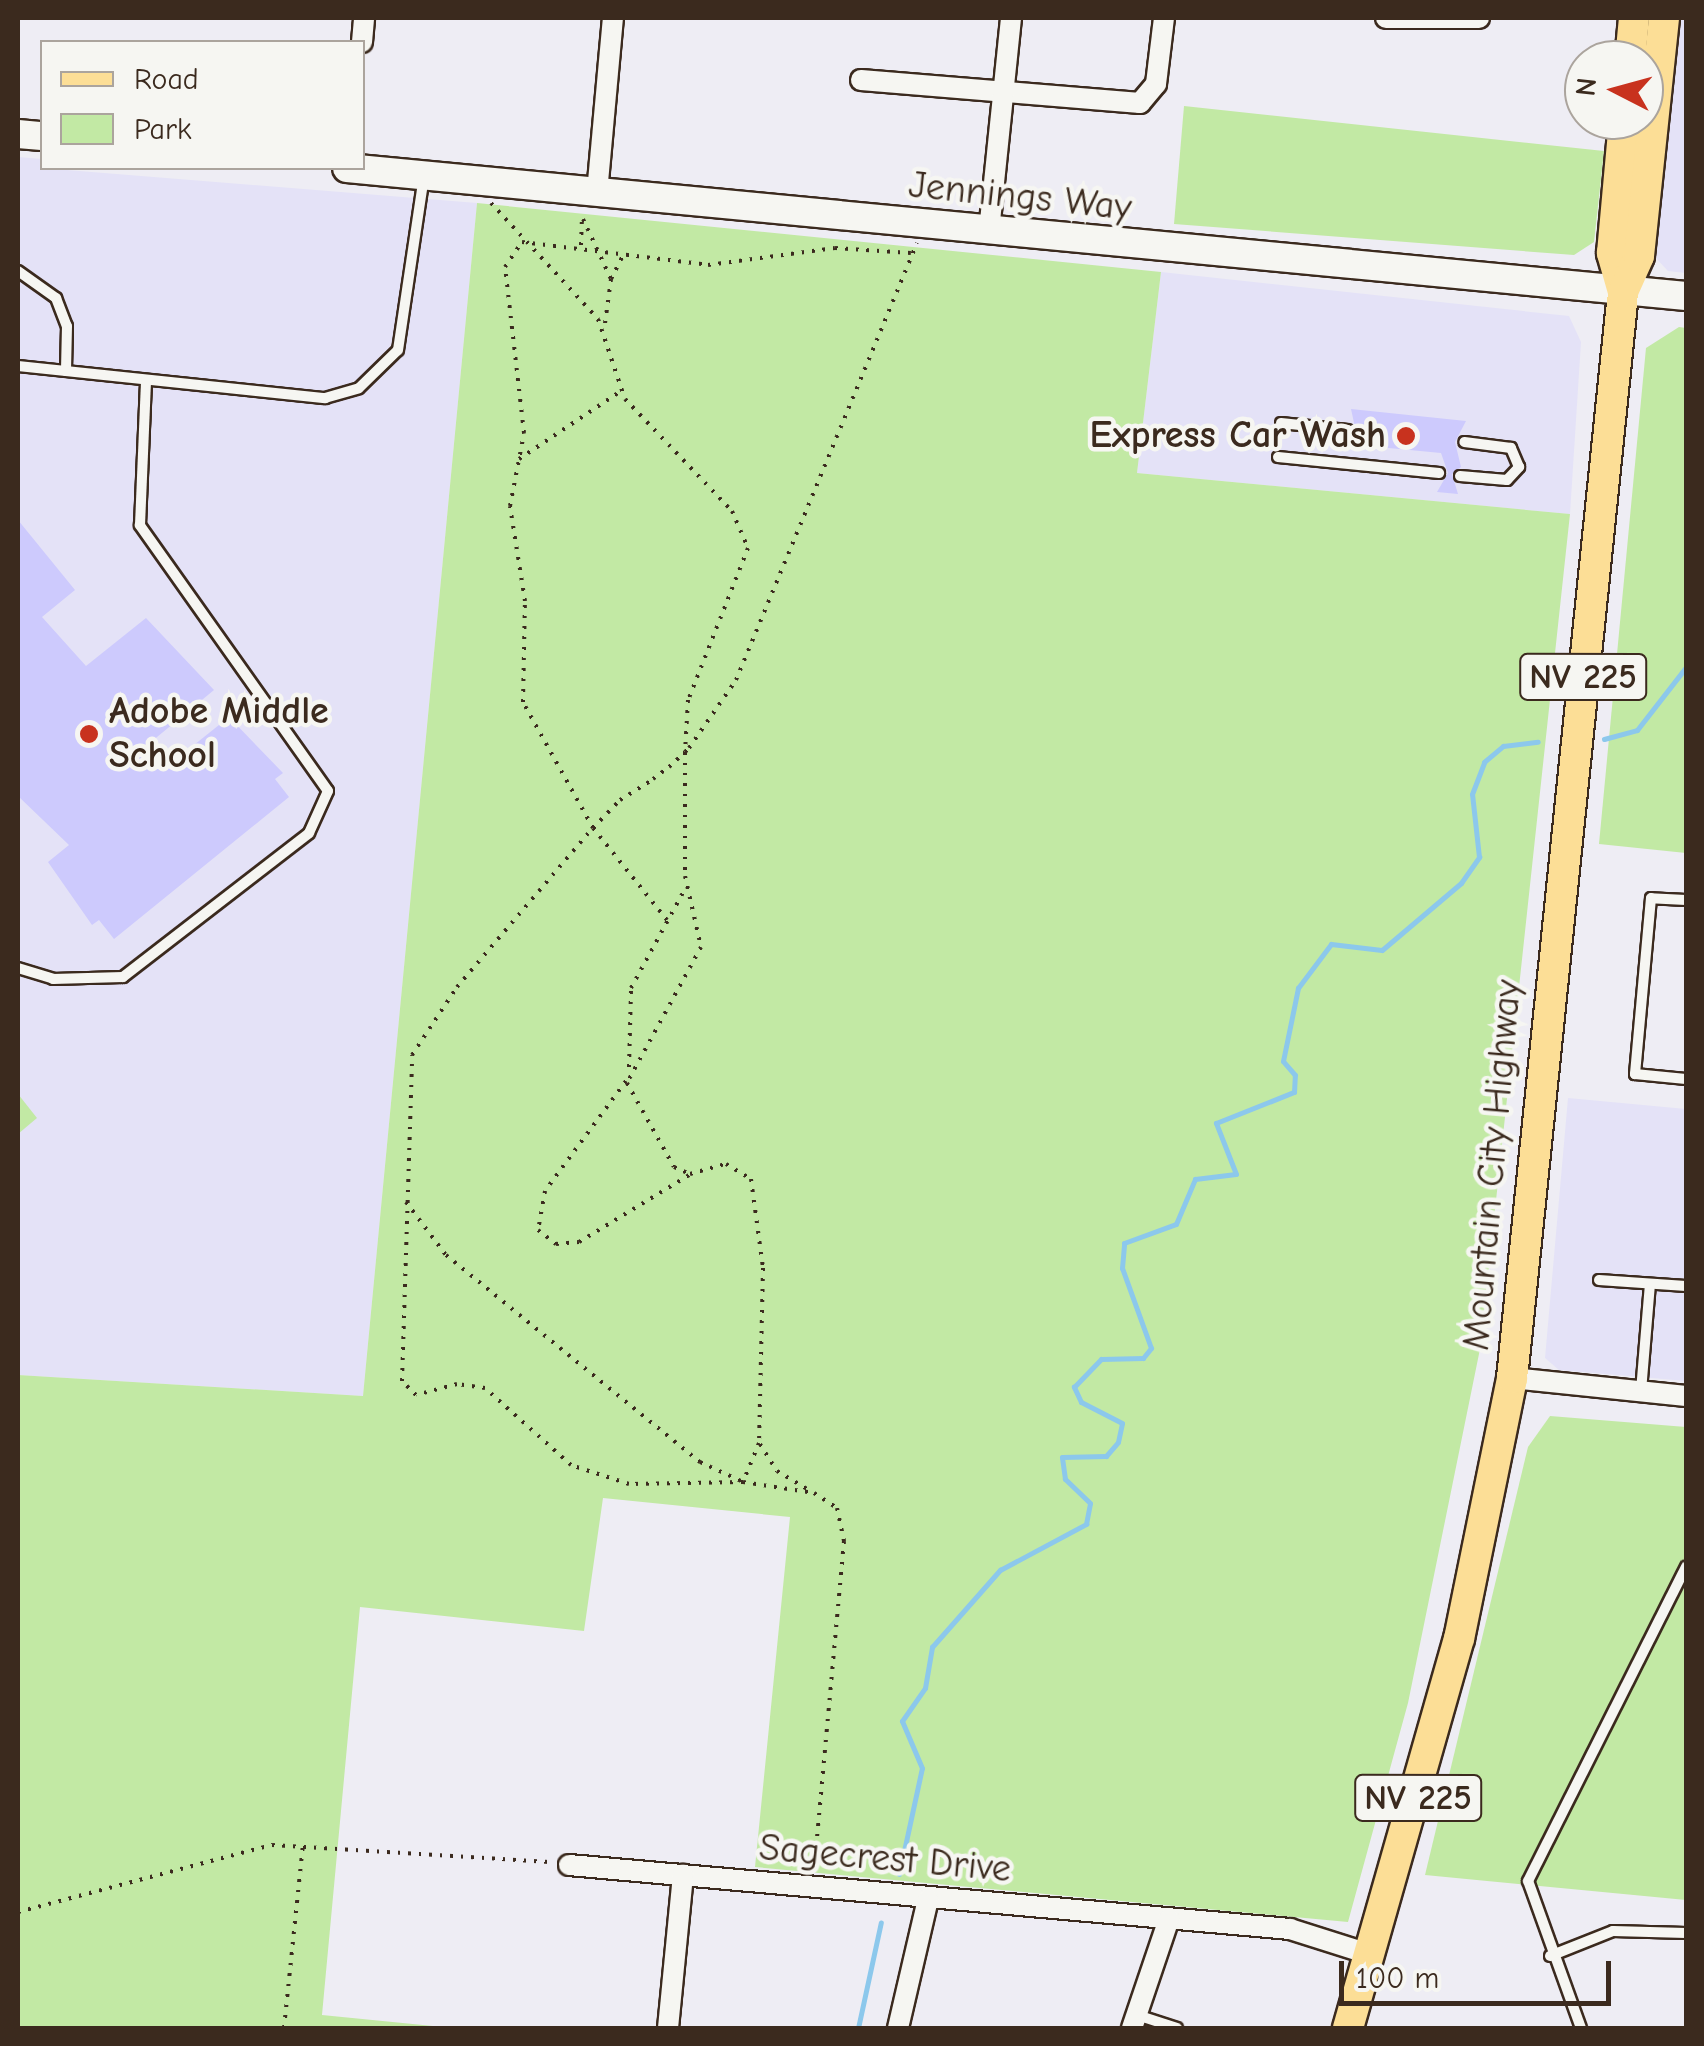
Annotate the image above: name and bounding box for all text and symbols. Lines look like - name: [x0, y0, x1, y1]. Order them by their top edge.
- legend: [40, 40, 365, 170]
- north arrow: [1564, 40, 1664, 140]
- text: Road: [134, 62, 199, 97]
- text: N: [1569, 76, 1603, 98]
- text: Park: [134, 112, 191, 147]
- street label: Jennings Way: [906, 163, 1134, 231]
- place label: Express Car Wash: [1090, 413, 1386, 459]
- marker: Express Car Wash: [1395, 425, 1417, 447]
- road number: NV 225: [1518, 647, 1648, 707]
- place label: Adobe Middle School: [109, 689, 329, 778]
- marker: Adobe Middle School: [78, 723, 100, 745]
- street label: Mountain City Highway: [1454, 978, 1532, 1352]
- road number: NV 225: [1353, 1768, 1483, 1828]
- street label: Sagecrest Drive: [757, 1825, 1013, 1893]
- scale bar: [1344, 1941, 1616, 2003]
- text: 100 m: [1356, 1961, 1439, 1996]

